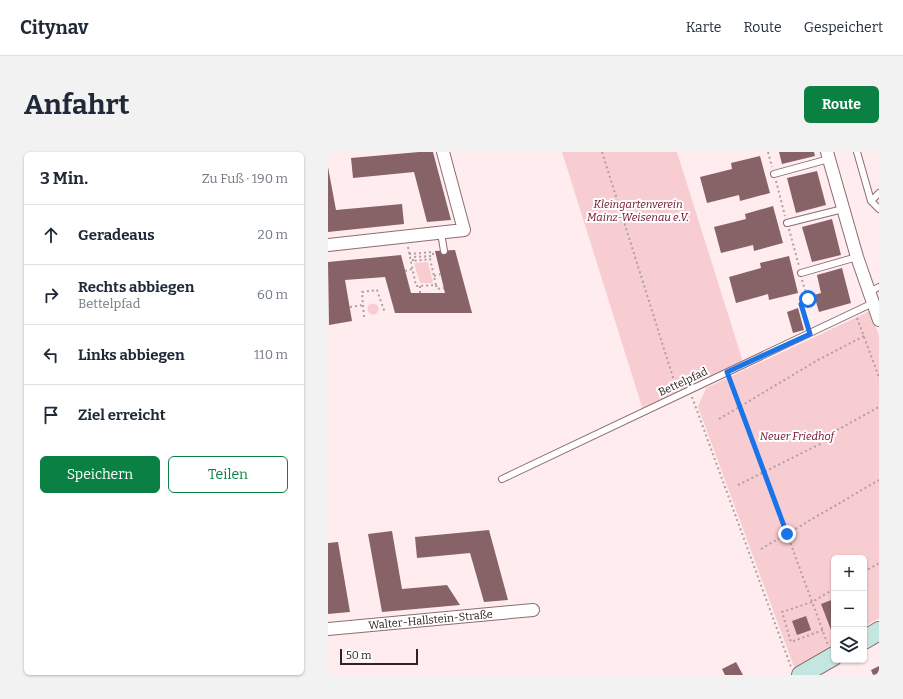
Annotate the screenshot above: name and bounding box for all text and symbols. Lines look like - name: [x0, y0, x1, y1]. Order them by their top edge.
- text: Citynav: [20, 16, 88, 39]
- text: Karte: [686, 19, 721, 36]
- text: Route: [743, 19, 782, 36]
- text: Gespeichert: [804, 19, 883, 36]
- button: Route: [804, 86, 879, 123]
- text: Anfahrt: [24, 88, 130, 121]
- text: 3 Min.: [40, 168, 88, 189]
- text: Zu Fuß · 190 m: [202, 171, 288, 186]
- park label: Kleingartenverein Mainz-Weisenau e.V.: [587, 198, 689, 224]
- icon: ahead: [40, 224, 62, 246]
- text: Geradeaus: [78, 226, 155, 244]
- text: 20 m: [258, 227, 288, 242]
- text: Rechts abbiegen: [78, 278, 194, 296]
- icon: right: [40, 284, 62, 306]
- text: 60 m: [257, 287, 288, 302]
- route start: [799, 290, 817, 308]
- text: Bettelpfad: [78, 296, 140, 311]
- icon: left: [40, 344, 62, 366]
- text: Links abbiegen: [78, 346, 185, 364]
- text: 110 m: [254, 347, 288, 362]
- street label: Bettelpfad: [656, 365, 710, 399]
- icon: arrive: [40, 404, 62, 426]
- text: Ziel erreicht: [78, 406, 166, 424]
- park label: Neuer Friedhof: [760, 430, 836, 443]
- button: Speichern: [40, 456, 160, 493]
- button: Teilen: [168, 456, 288, 493]
- route end: [778, 525, 796, 543]
- map controls: [831, 555, 867, 663]
- button: +: [831, 555, 867, 591]
- button: −: [831, 591, 867, 627]
- street label: Walter-Hallstein-Straße: [368, 607, 493, 632]
- button: layers: [831, 627, 867, 663]
- scale bar: [340, 647, 418, 666]
- text: 50 m: [346, 649, 372, 662]

